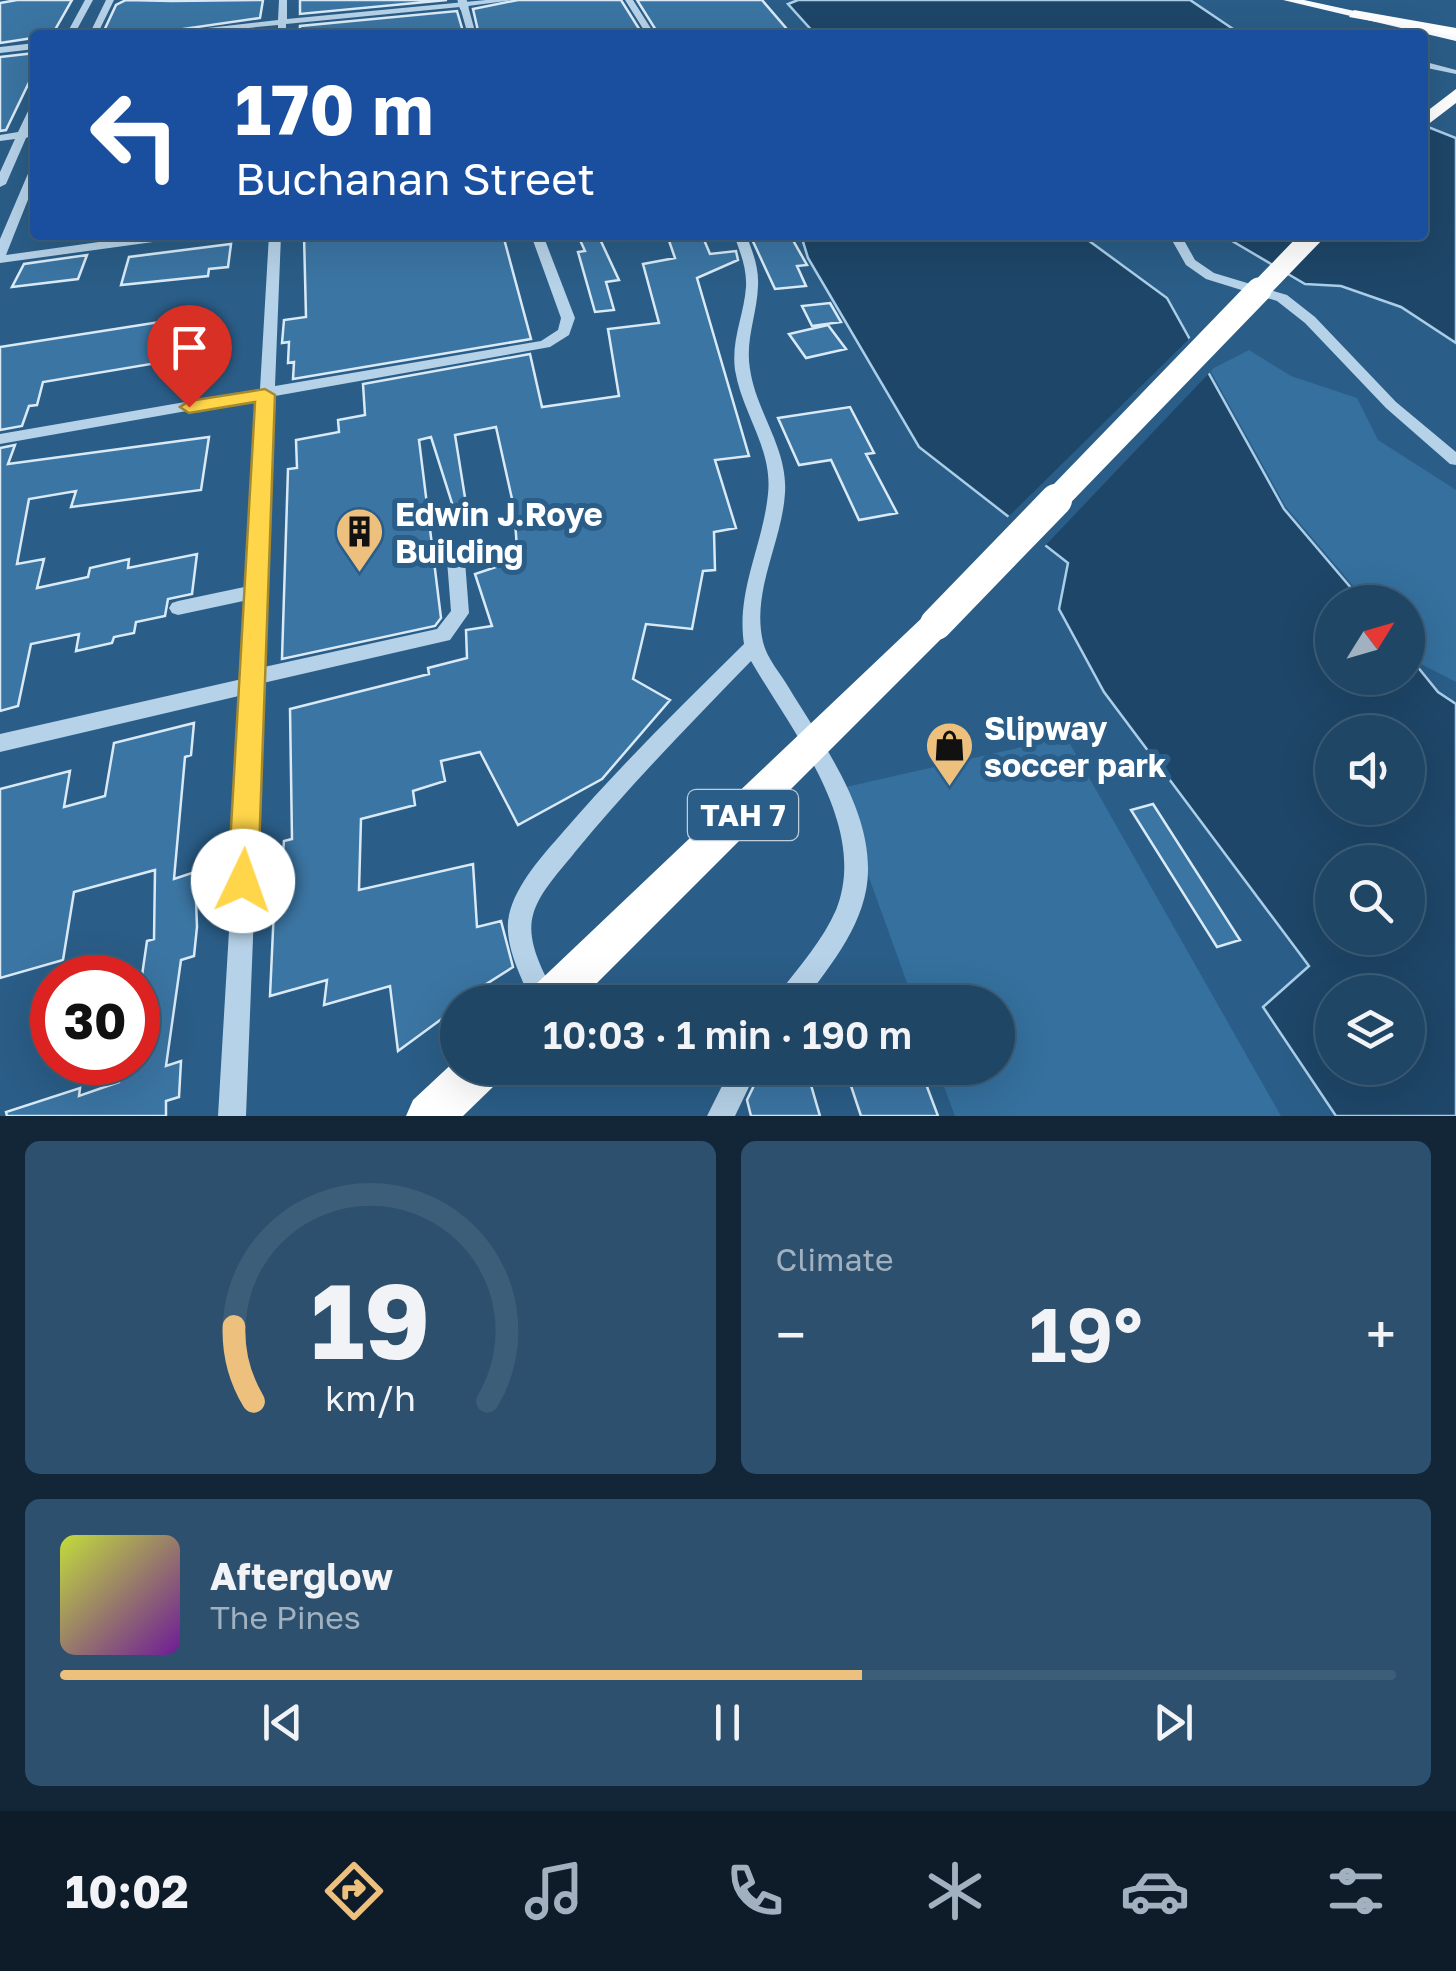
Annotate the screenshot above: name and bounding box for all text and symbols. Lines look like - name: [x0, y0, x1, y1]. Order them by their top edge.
- text: 170 m: [235, 66, 433, 150]
- icon: left: [70, 70, 200, 200]
- text: Buchanan Street: [235, 151, 595, 205]
- pin: [147, 305, 232, 408]
- icon: arrive: [162, 320, 217, 375]
- place label: Edwin J.Roye Building: [395, 495, 603, 570]
- building icon: Edwin J.Roye Building: [334, 506, 386, 574]
- north arrow: [1315, 585, 1425, 695]
- map controls: [1315, 585, 1425, 1085]
- place label: Slipway soccer park: [984, 709, 1167, 784]
- button: sound: [1315, 715, 1425, 825]
- shop icon: Slipway soccer park: [923, 720, 975, 788]
- road number: TAH 7: [688, 790, 798, 840]
- position arrow: [191, 829, 295, 933]
- button: search: [1315, 845, 1425, 955]
- speed limit sign: 30: [30, 955, 160, 1085]
- button: layers: [1315, 975, 1425, 1085]
- text: 10:03 · 1 min · 190 m: [543, 1012, 912, 1057]
- text: Climate: [776, 1240, 894, 1278]
- text: 19: [310, 1257, 430, 1382]
- text: 19°: [1029, 1288, 1143, 1379]
- text: −: [776, 1301, 806, 1367]
- text: +: [1366, 1301, 1396, 1367]
- text: km/h: [325, 1376, 416, 1419]
- text: Afterglow: [210, 1553, 393, 1598]
- text: The Pines: [210, 1598, 361, 1636]
- icon: previous: [255, 1695, 310, 1750]
- icon: pause: [700, 1695, 755, 1750]
- icon: next: [1146, 1695, 1201, 1750]
- icon: directions: [319, 1856, 389, 1926]
- icon: music: [519, 1856, 589, 1926]
- icon: phone: [720, 1856, 790, 1926]
- icon: climate: [920, 1856, 990, 1926]
- icon: car: [1120, 1856, 1190, 1926]
- icon: filters: [1321, 1856, 1391, 1926]
- text: 10:02: [65, 1864, 189, 1918]

